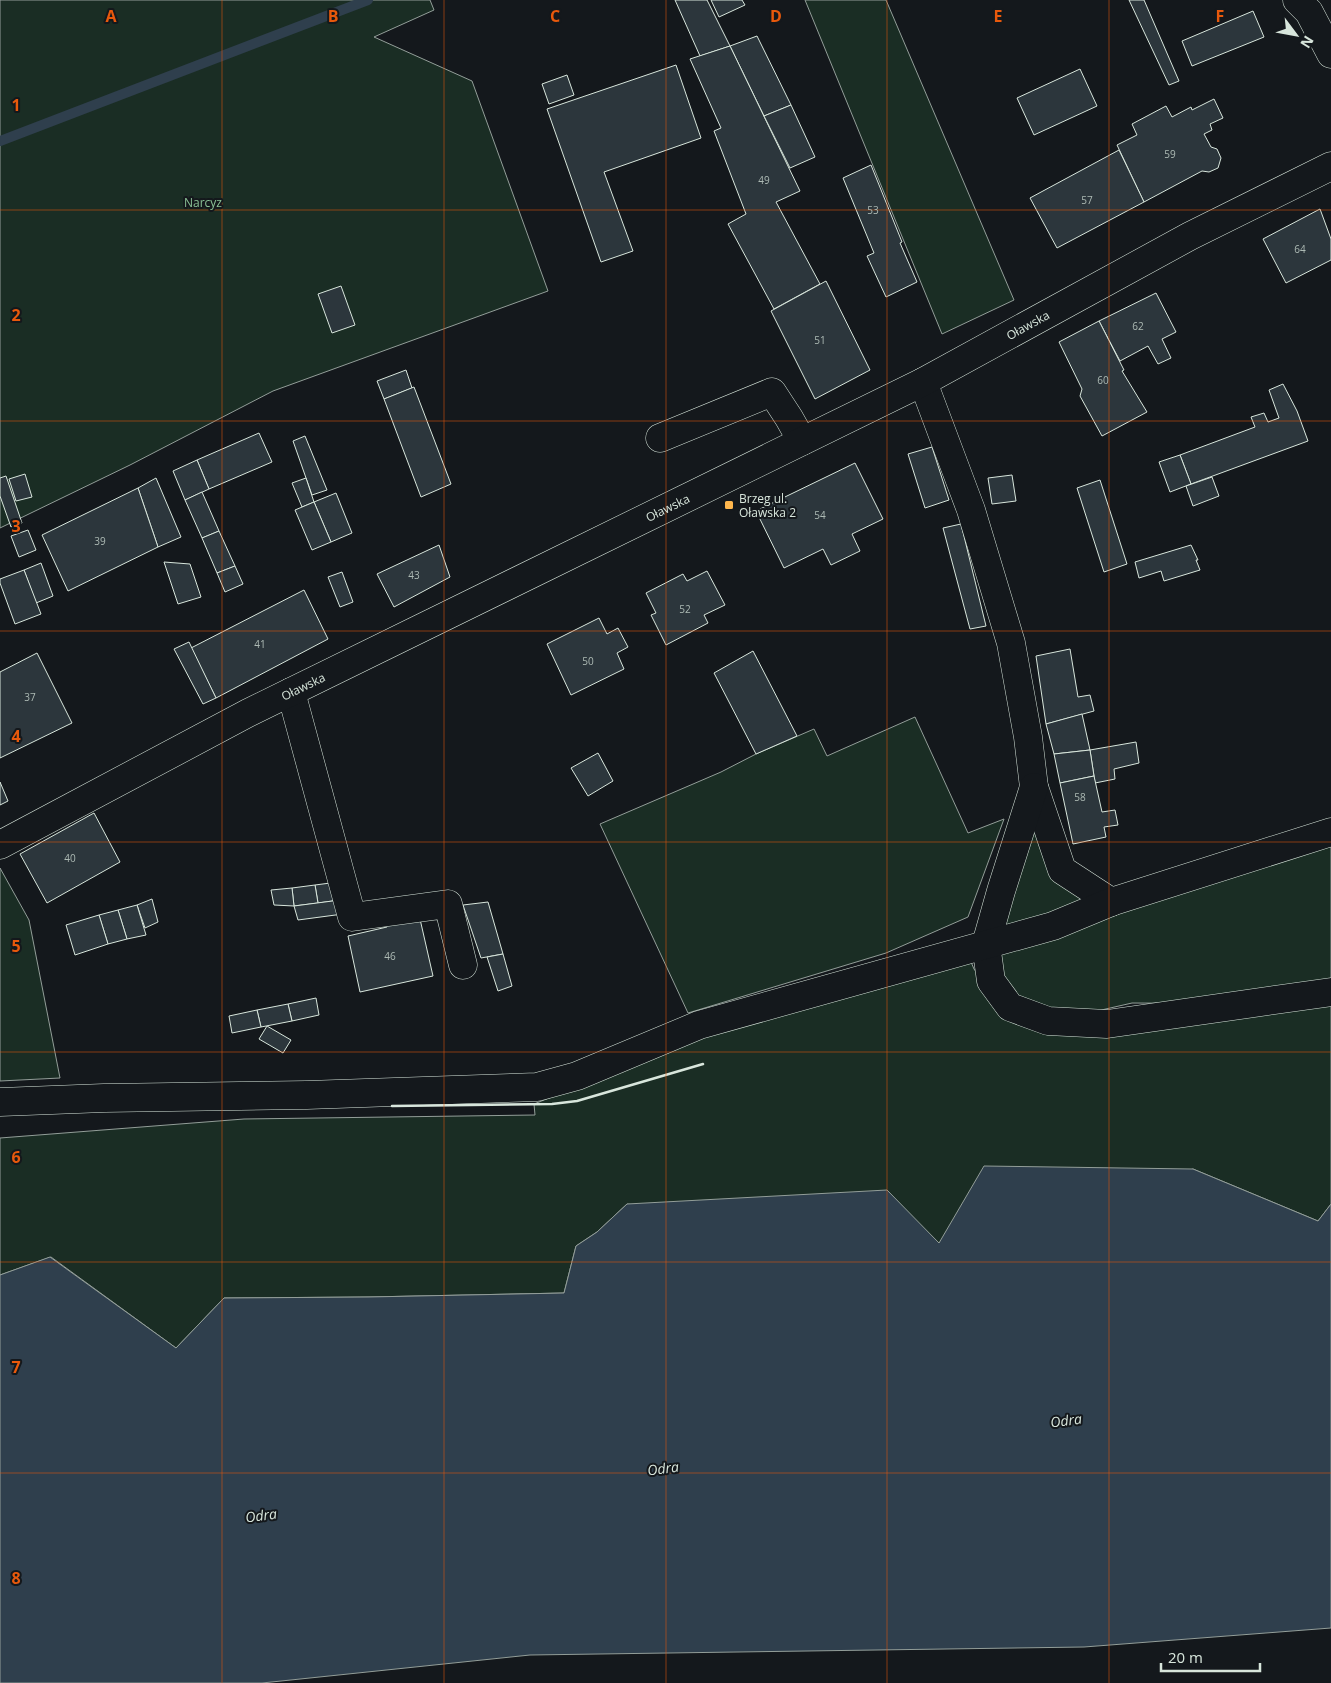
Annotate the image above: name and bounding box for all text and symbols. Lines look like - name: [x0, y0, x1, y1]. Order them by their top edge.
- text: A: [105, 5, 117, 27]
- text: B: [328, 5, 338, 27]
- text: C: [550, 5, 560, 27]
- text: D: [770, 5, 782, 27]
- text: E: [994, 5, 1003, 27]
- text: F: [1216, 5, 1224, 27]
- north arrow: [1271, 10, 1321, 60]
- text: N: [1296, 32, 1319, 52]
- text: 1: [11, 94, 21, 116]
- house number: 59: [1164, 147, 1176, 161]
- house number: 49: [758, 173, 770, 187]
- house number: 57: [1081, 193, 1093, 207]
- park label: Narcyz: [184, 194, 222, 211]
- house number: 53: [867, 203, 879, 217]
- house number: 64: [1294, 242, 1306, 256]
- text: 2: [11, 304, 21, 326]
- street label: Oławska: [1003, 306, 1052, 344]
- house number: 62: [1132, 319, 1144, 333]
- house number: 51: [814, 333, 826, 347]
- house number: 60: [1097, 373, 1109, 387]
- street label: Oławska: [642, 489, 692, 525]
- place label: Brzeg ul. Oławska 2: [739, 490, 796, 521]
- marker: Brzeg ul. Oławska 2: [723, 499, 735, 511]
- house number: 54: [814, 508, 826, 522]
- text: 3: [11, 515, 21, 537]
- house number: 39: [94, 534, 106, 548]
- house number: 43: [408, 568, 420, 582]
- house number: 52: [679, 602, 691, 616]
- house number: 41: [254, 637, 266, 651]
- house number: 50: [582, 654, 594, 668]
- street label: Oławska: [278, 668, 328, 704]
- house number: 37: [24, 690, 36, 704]
- text: 4: [11, 725, 21, 747]
- house number: 58: [1074, 790, 1086, 804]
- house number: 40: [64, 851, 76, 865]
- text: 5: [11, 935, 21, 957]
- house number: 46: [384, 949, 396, 963]
- text: 6: [11, 1146, 21, 1168]
- text: 7: [11, 1356, 21, 1378]
- water label: Odra: [1049, 1409, 1083, 1431]
- water label: Odra: [646, 1457, 680, 1479]
- water label: Odra: [244, 1504, 278, 1526]
- text: 8: [11, 1567, 21, 1589]
- scale bar: [1161, 1640, 1260, 1672]
- text: 20 m: [1168, 1647, 1203, 1667]

